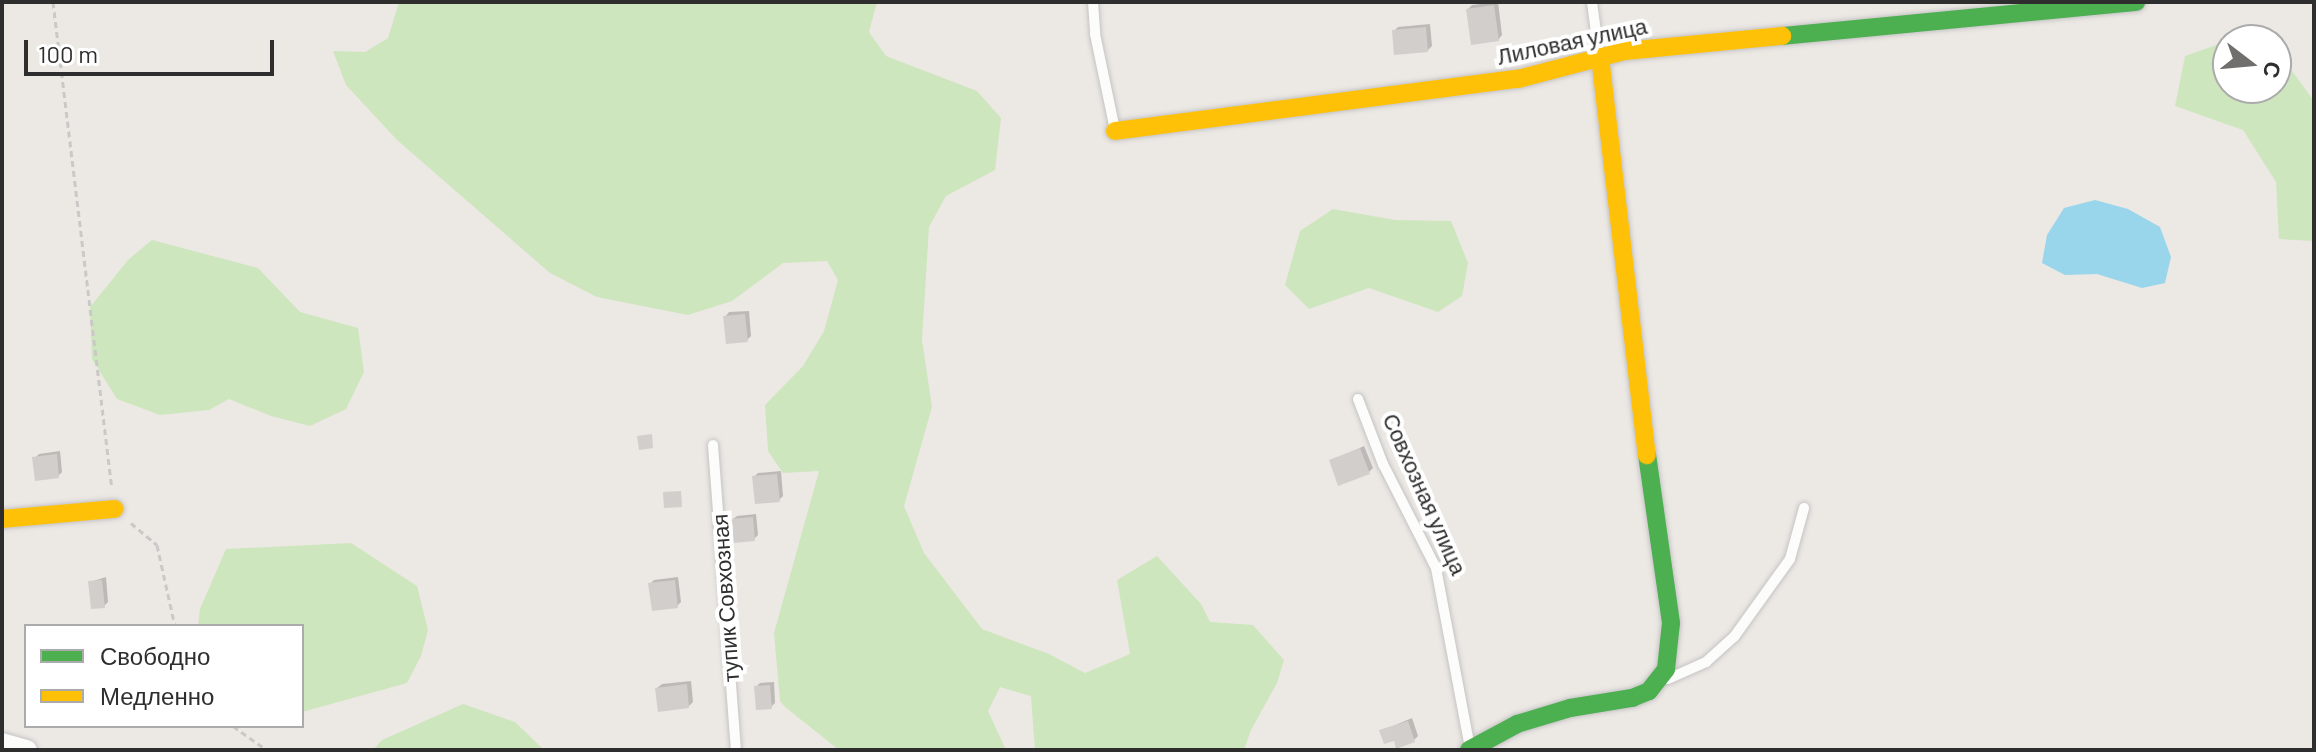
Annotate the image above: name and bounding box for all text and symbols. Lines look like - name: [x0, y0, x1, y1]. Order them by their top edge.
- street label: Лиловая улица: [1495, 12, 1649, 70]
- scale bar: [28, 24, 278, 74]
- north arrow: [2212, 24, 2292, 104]
- text: 100 m: [38, 39, 98, 68]
- text: С: [2258, 59, 2288, 81]
- street label: Совхозная улица: [1378, 409, 1472, 579]
- street label: тупик Совхозная: [706, 513, 744, 683]
- legend: [24, 624, 304, 728]
- text: Свободно: [100, 641, 210, 670]
- text: Медленно: [100, 681, 214, 710]

